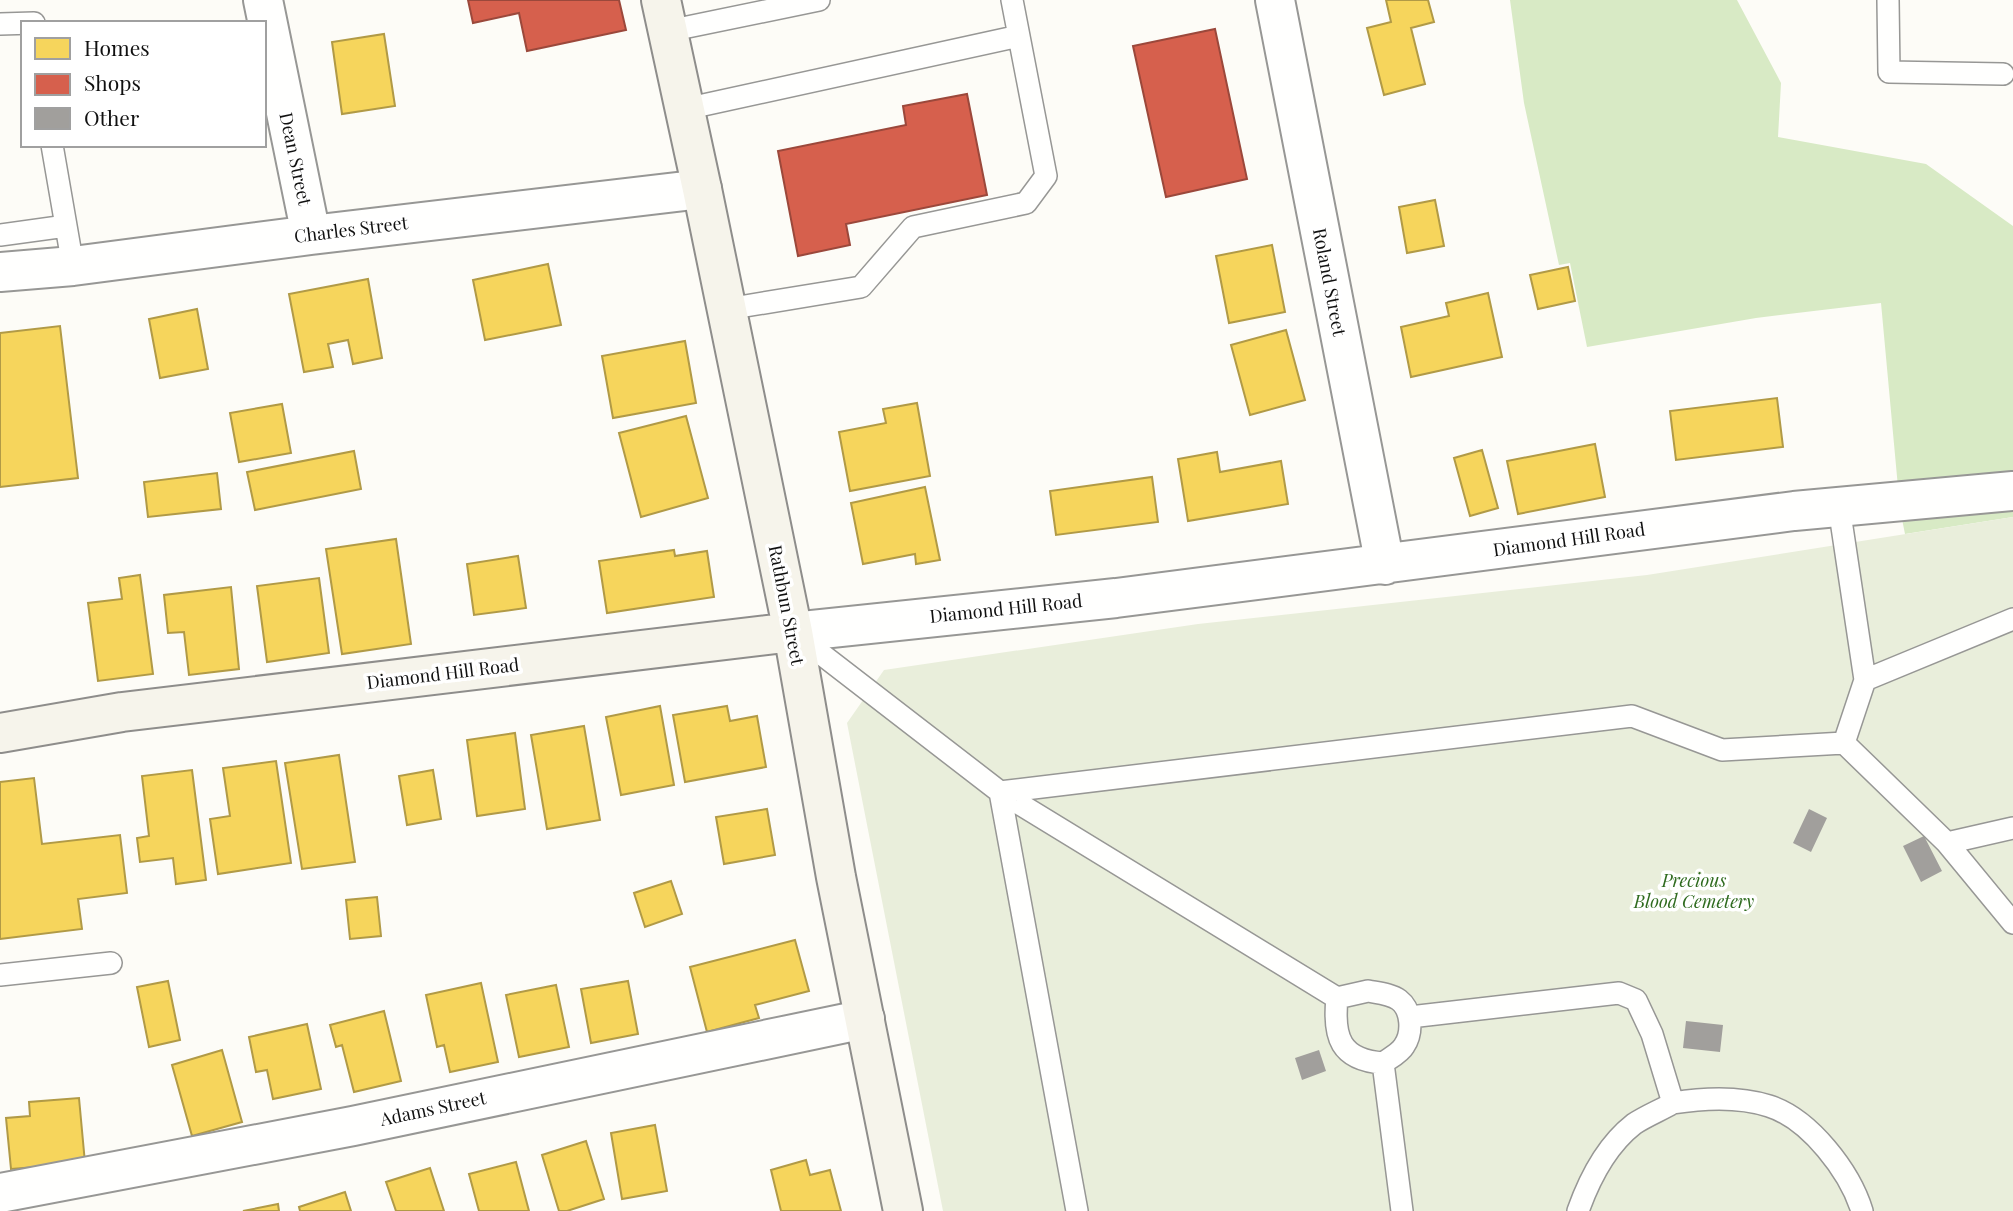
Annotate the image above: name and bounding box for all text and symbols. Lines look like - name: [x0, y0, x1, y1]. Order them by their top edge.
- legend: [21, 21, 266, 147]
- text: Homes: [84, 33, 150, 61]
- text: Shops: [84, 68, 141, 96]
- text: Other: [84, 103, 140, 131]
- street label: Dean Street: [274, 110, 318, 208]
- street label: Charles Street: [293, 210, 410, 248]
- street label: Roland Street: [1308, 226, 1352, 338]
- street label: Diamond Hill Road: [1491, 516, 1647, 562]
- street label: Rathbun Street: [764, 543, 810, 667]
- street label: Diamond Hill Road: [928, 588, 1084, 628]
- street label: Diamond Hill Road: [365, 652, 521, 694]
- park label: Precious Blood Cemetery: [1633, 868, 1755, 913]
- street label: Adams Street: [377, 1085, 489, 1131]

